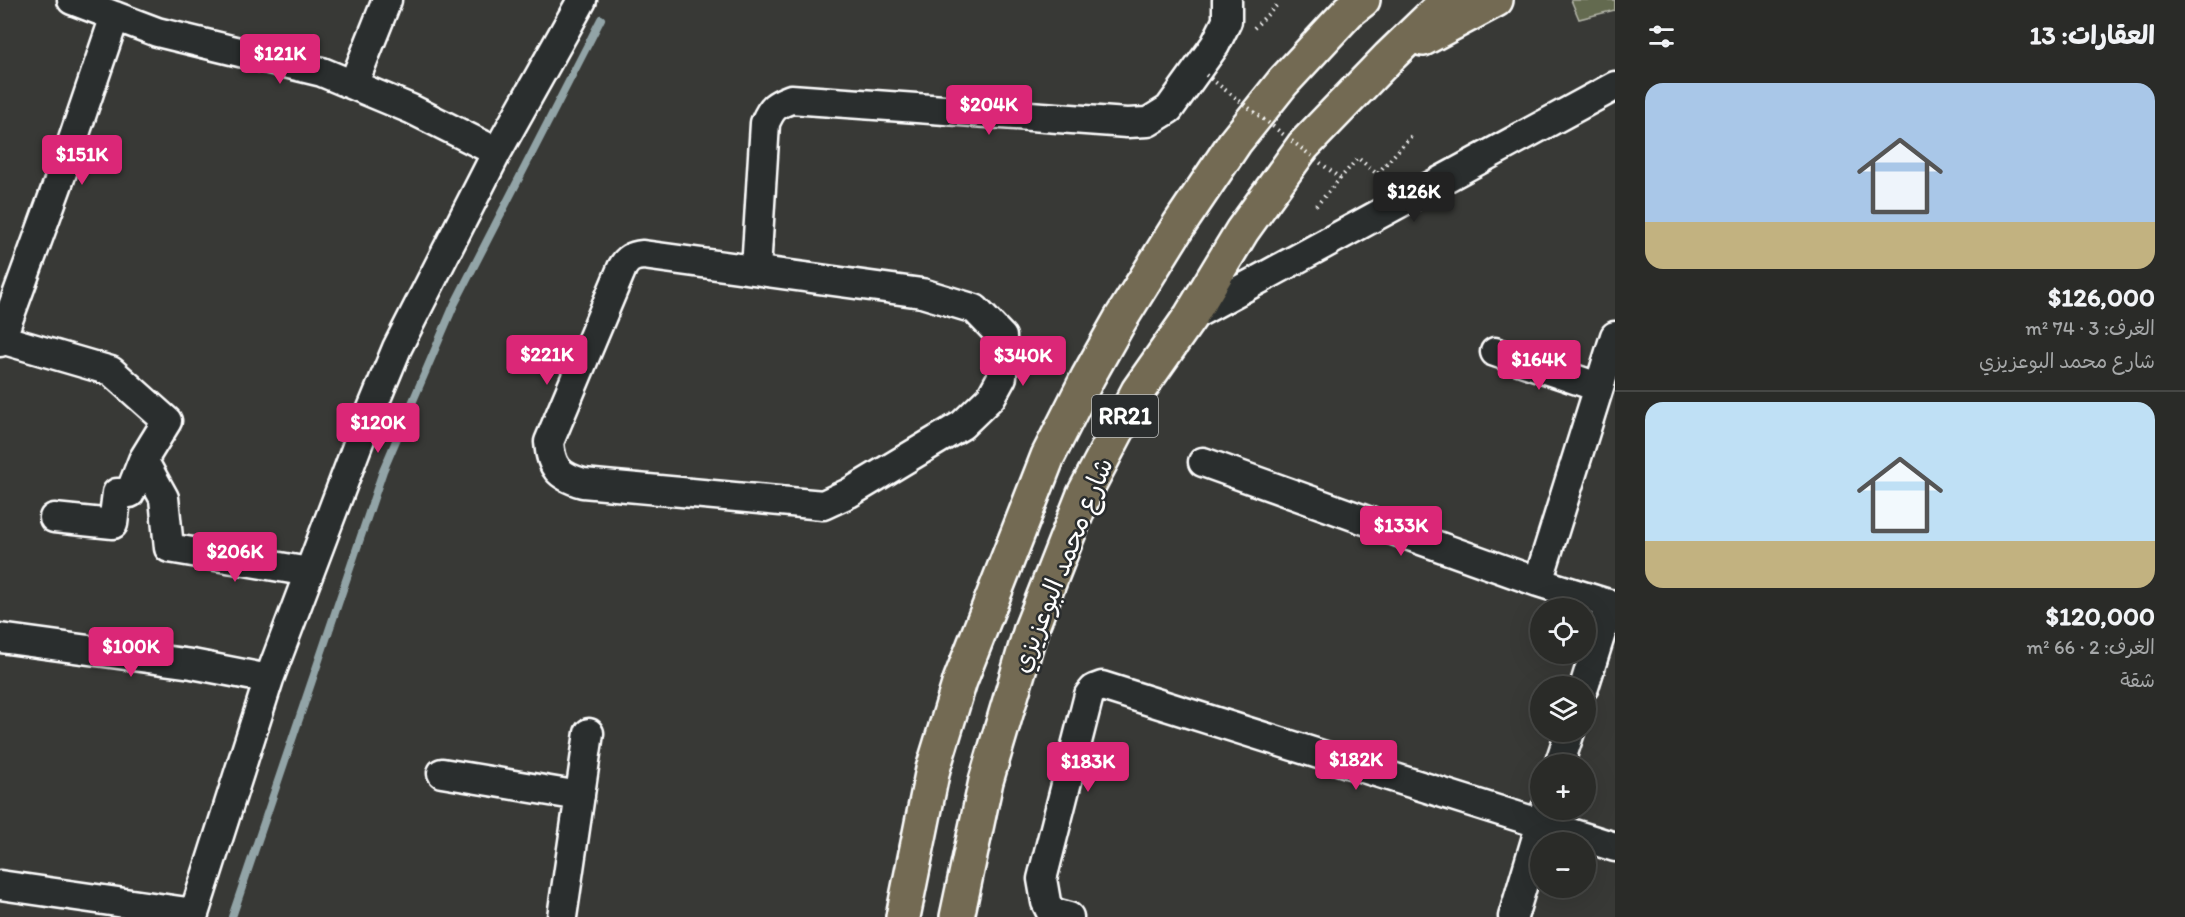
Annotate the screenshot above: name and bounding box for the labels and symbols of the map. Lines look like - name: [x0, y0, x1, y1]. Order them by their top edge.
- pin: $121K: [238, 34, 322, 85]
- pin: $204K: [947, 85, 1031, 136]
- pin: $151K: [40, 135, 124, 186]
- pin: $126K: [1372, 172, 1456, 223]
- pin: $221K: [505, 335, 589, 386]
- pin: $340K: [981, 336, 1065, 387]
- pin: $164K: [1497, 340, 1581, 391]
- road number: RR21: [1092, 395, 1158, 437]
- pin: $120K: [336, 403, 420, 454]
- street label: شارع محمد البوعزيزي: [1004, 453, 1122, 678]
- pin: $133K: [1359, 506, 1443, 557]
- pin: $206K: [193, 532, 277, 583]
- pin: $100K: [89, 627, 173, 678]
- pin: $182K: [1314, 740, 1398, 791]
- pin: $183K: [1046, 742, 1130, 793]

